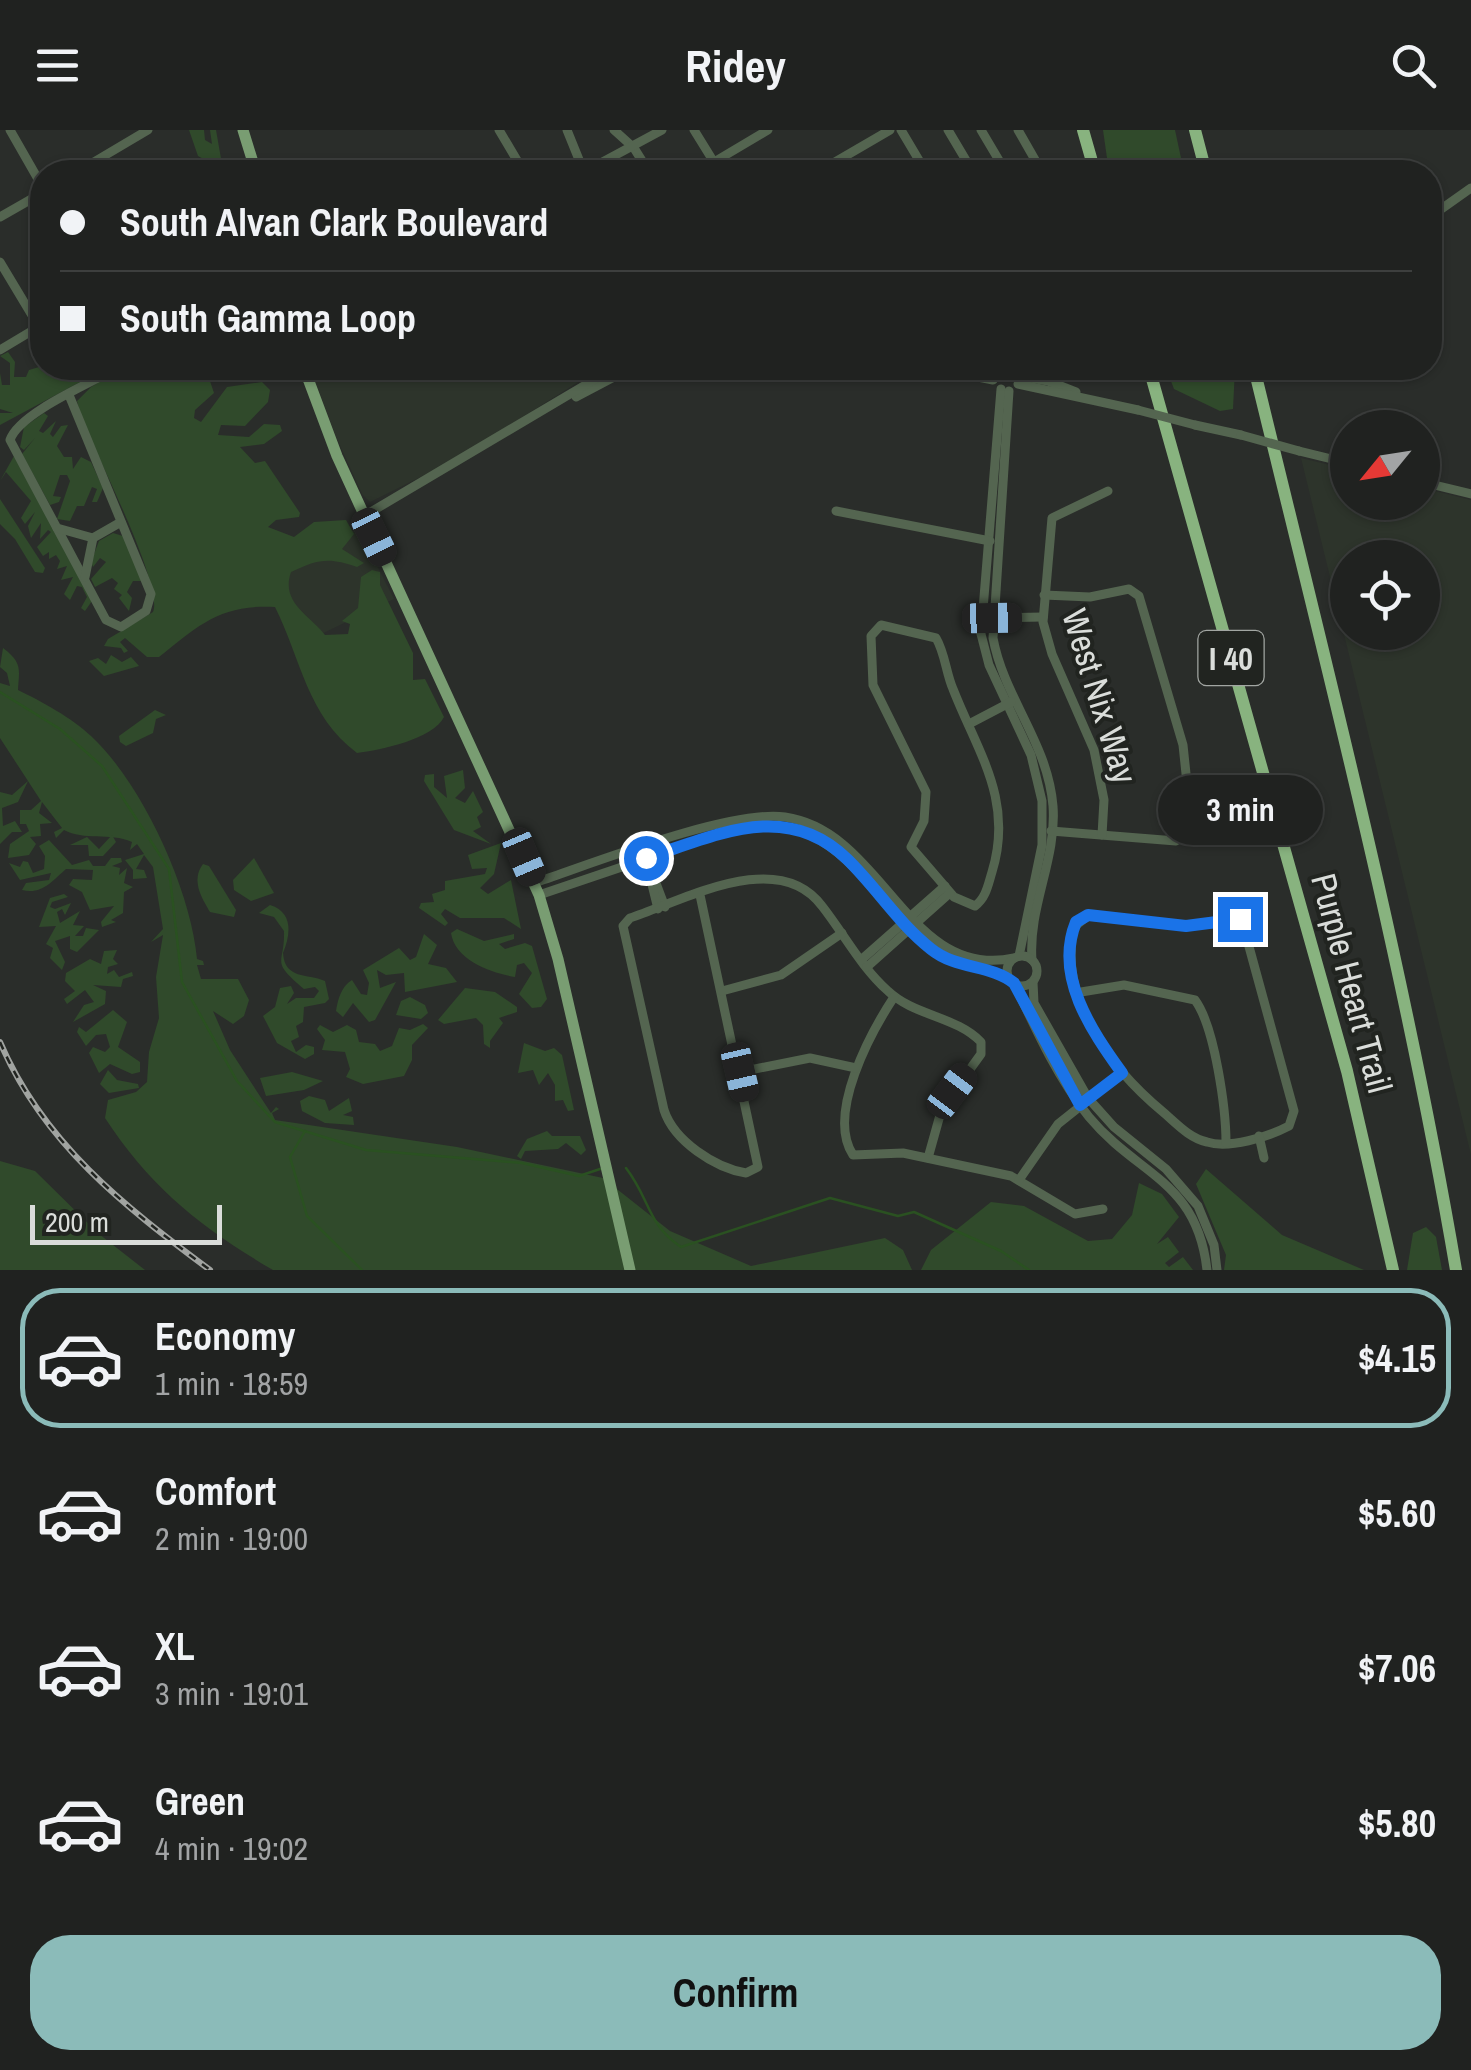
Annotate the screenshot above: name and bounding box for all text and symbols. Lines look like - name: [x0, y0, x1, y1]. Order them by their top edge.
- text: Ridey: [685, 35, 786, 96]
- icon: menu: [30, 38, 85, 93]
- icon: search: [1386, 38, 1441, 93]
- text: South Alvan Clark Boulevard: [120, 197, 548, 248]
- text: South Gamma Loop: [120, 293, 416, 344]
- north arrow: [1330, 410, 1440, 520]
- map controls: [1330, 410, 1440, 650]
- car: [347, 503, 401, 571]
- button: locate: [1330, 540, 1440, 650]
- car: [962, 602, 1022, 634]
- street label: West Nix Way: [1051, 603, 1149, 790]
- road number: I 40: [1198, 631, 1264, 685]
- callout: 3 min: [1158, 774, 1322, 844]
- text: 3 min: [1206, 788, 1275, 831]
- car: [498, 824, 550, 890]
- route start: [624, 836, 669, 881]
- street label: Purple Heart Trail: [1300, 868, 1404, 1098]
- route end: [1218, 897, 1263, 942]
- car: [719, 1039, 761, 1105]
- car: [922, 1058, 982, 1124]
- scale bar: [30, 1200, 222, 1244]
- text: 200 m: [45, 1203, 109, 1241]
- text: Economy: [155, 1311, 295, 1362]
- icon: car: [35, 1313, 125, 1403]
- text: $4.15: [1358, 1333, 1436, 1384]
- text: 1 min · 18:59: [155, 1362, 308, 1405]
- text: Comfort: [155, 1466, 276, 1517]
- icon: car: [35, 1468, 125, 1558]
- text: $5.60: [1358, 1488, 1436, 1539]
- text: 2 min · 19:00: [155, 1517, 308, 1560]
- text: XL: [155, 1621, 195, 1672]
- icon: car: [35, 1623, 125, 1713]
- text: $7.06: [1358, 1643, 1436, 1694]
- text: 3 min · 19:01: [155, 1672, 308, 1715]
- text: Green: [155, 1776, 245, 1827]
- icon: car: [35, 1778, 125, 1868]
- text: $5.80: [1358, 1798, 1436, 1849]
- text: 4 min · 19:02: [155, 1827, 308, 1870]
- button: Confirm: [30, 1935, 1441, 2050]

